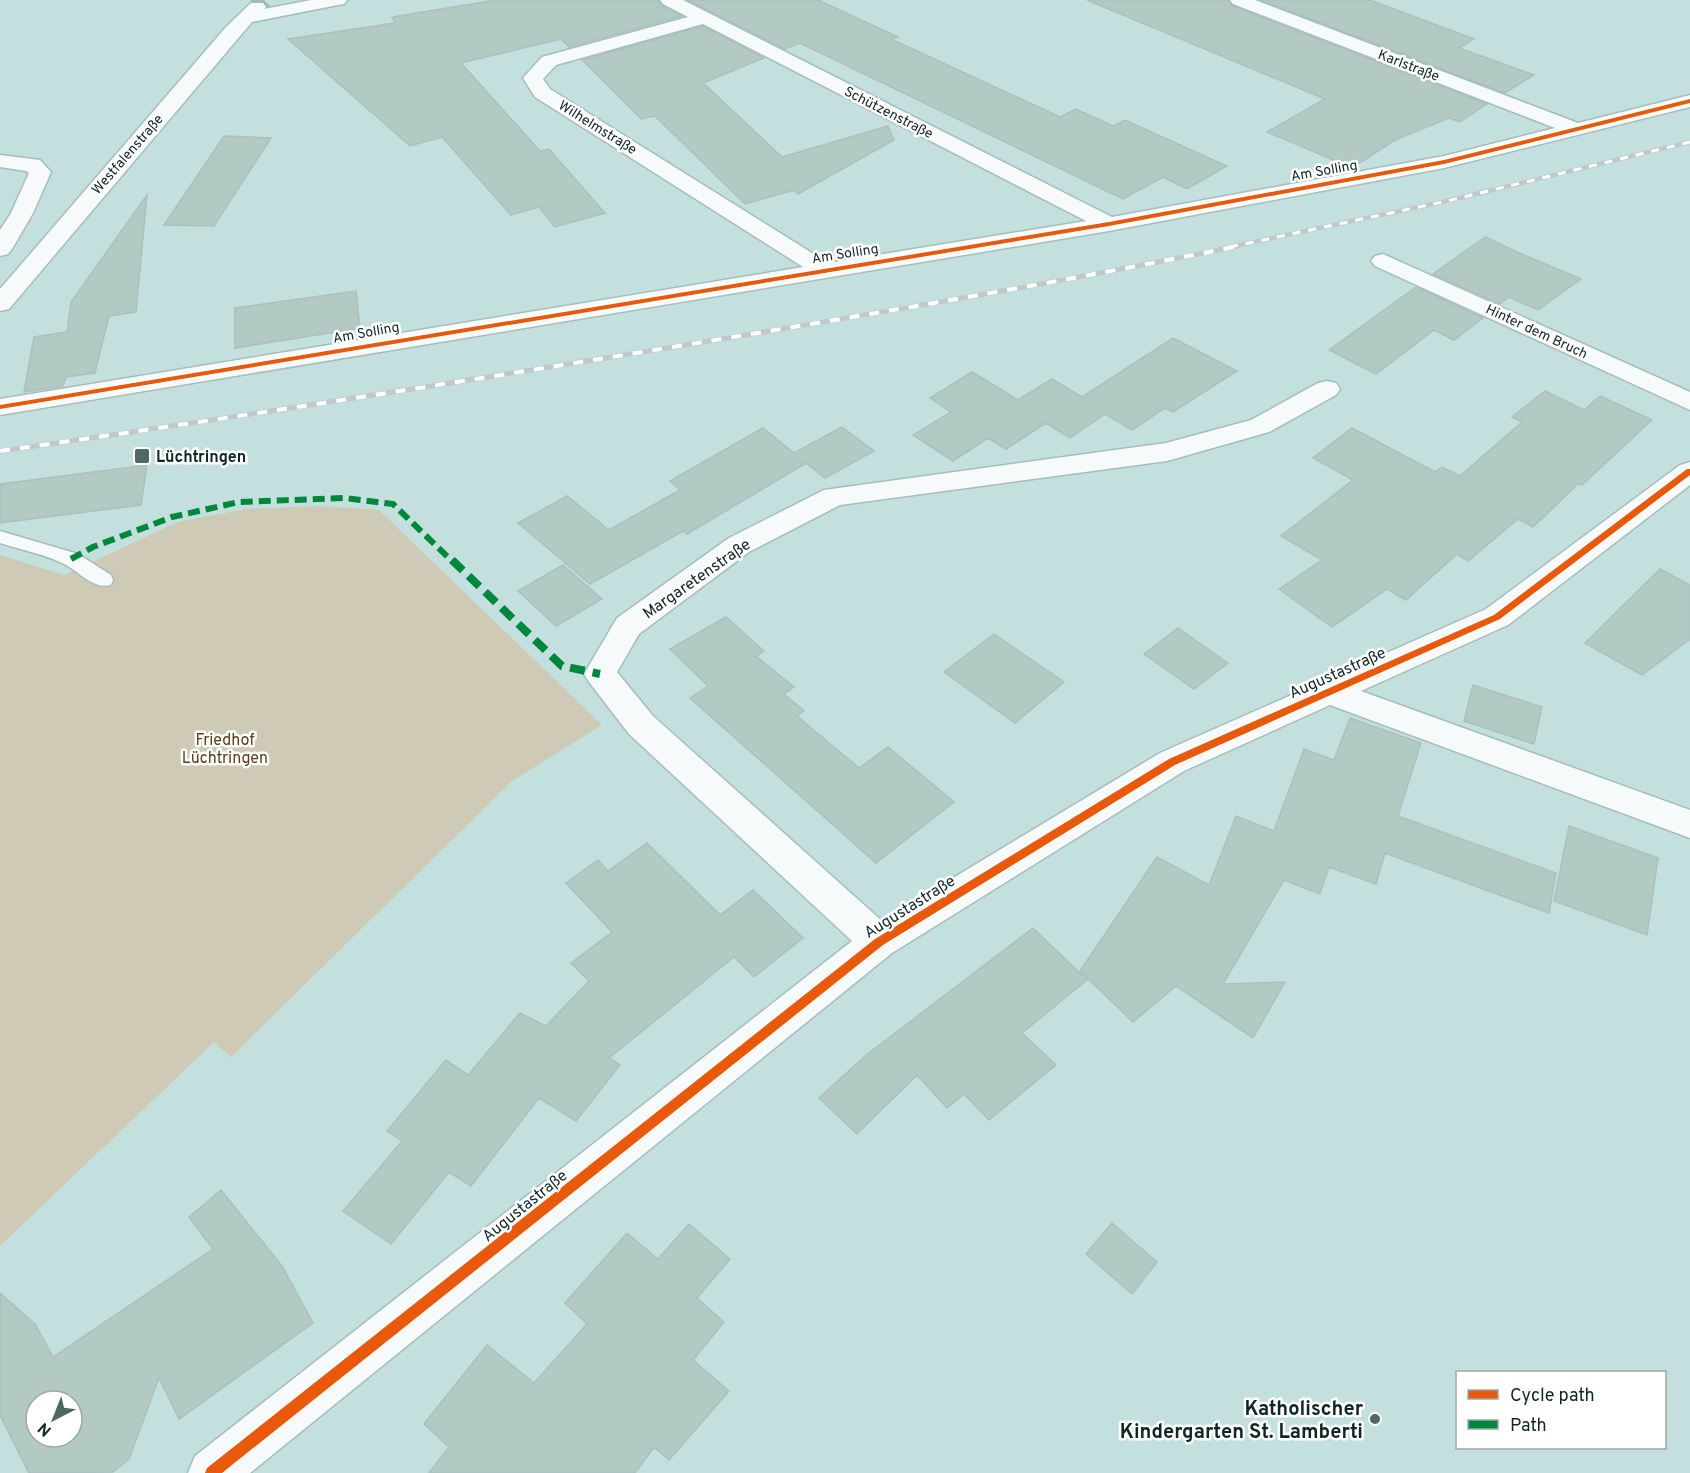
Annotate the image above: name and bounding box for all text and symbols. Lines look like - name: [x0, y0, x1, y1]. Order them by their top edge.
- street label: Karlstraße: [1375, 47, 1442, 86]
- street label: Schützenstraße: [841, 84, 936, 143]
- street label: Wilhelmstraße: [555, 97, 639, 159]
- street label: Westfalenstraße: [89, 111, 168, 199]
- street label: Am Solling: [1290, 157, 1359, 186]
- street label: Am Solling: [811, 241, 880, 268]
- street label: Hinter dem Bruch: [1483, 301, 1590, 363]
- street label: Am Solling: [332, 319, 401, 348]
- marker: Lüchtringen: [133, 447, 151, 465]
- place label: Lüchtringen: [156, 448, 246, 468]
- street label: Margaretenstraße: [639, 535, 755, 624]
- street label: Augustastraße: [1286, 644, 1389, 704]
- park label: Friedhof Lüchtringen: [182, 731, 268, 769]
- street label: Augustastraße: [861, 872, 959, 944]
- street label: Augustastraße: [479, 1166, 572, 1247]
- legend: [1456, 1371, 1666, 1449]
- text: Cycle path: [1510, 1385, 1595, 1408]
- north arrow: [24, 1389, 84, 1449]
- place label: Katholischer Kindergarten St. Lamberti: [1120, 1397, 1364, 1446]
- marker: Katholischer Kindergarten St. Lamberti: [1368, 1412, 1382, 1426]
- text: Path: [1510, 1415, 1547, 1438]
- text: N: [34, 1417, 56, 1440]

